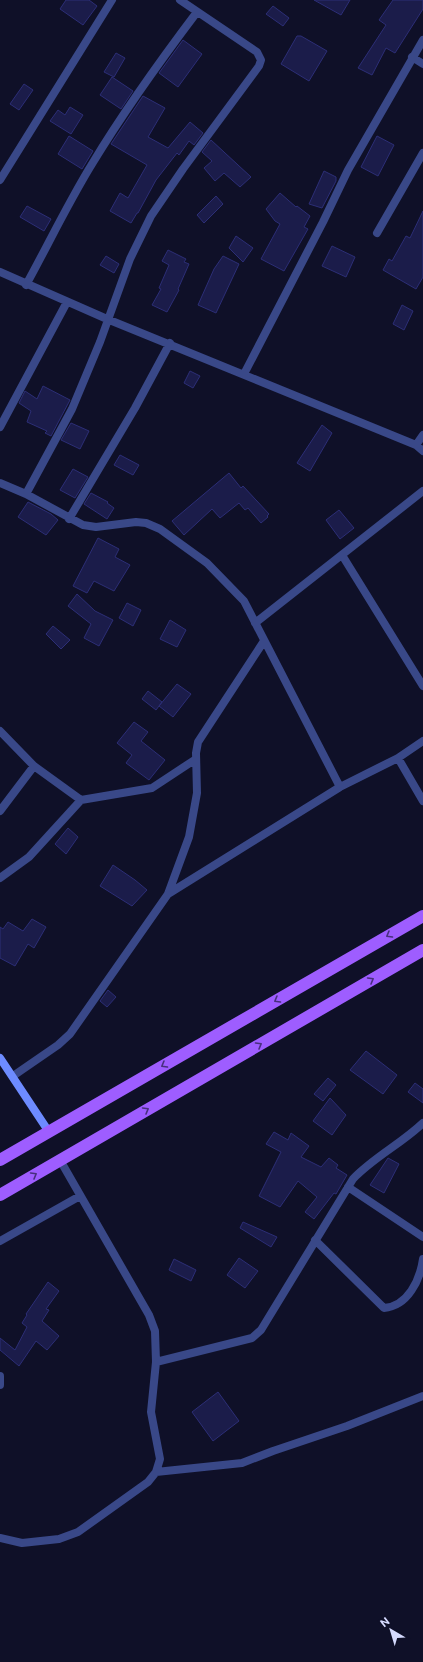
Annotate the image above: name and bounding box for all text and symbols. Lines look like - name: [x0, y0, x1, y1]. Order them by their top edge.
- one-way arrow: [386, 931, 393, 938]
- one-way arrow: [367, 978, 374, 985]
- one-way arrow: [274, 996, 281, 1003]
- one-way arrow: [255, 1043, 262, 1050]
- one-way arrow: [161, 1061, 168, 1068]
- one-way arrow: [142, 1108, 149, 1115]
- one-way arrow: [30, 1173, 37, 1180]
- north arrow: [371, 1610, 411, 1650]
- text: N: [377, 1614, 392, 1629]

